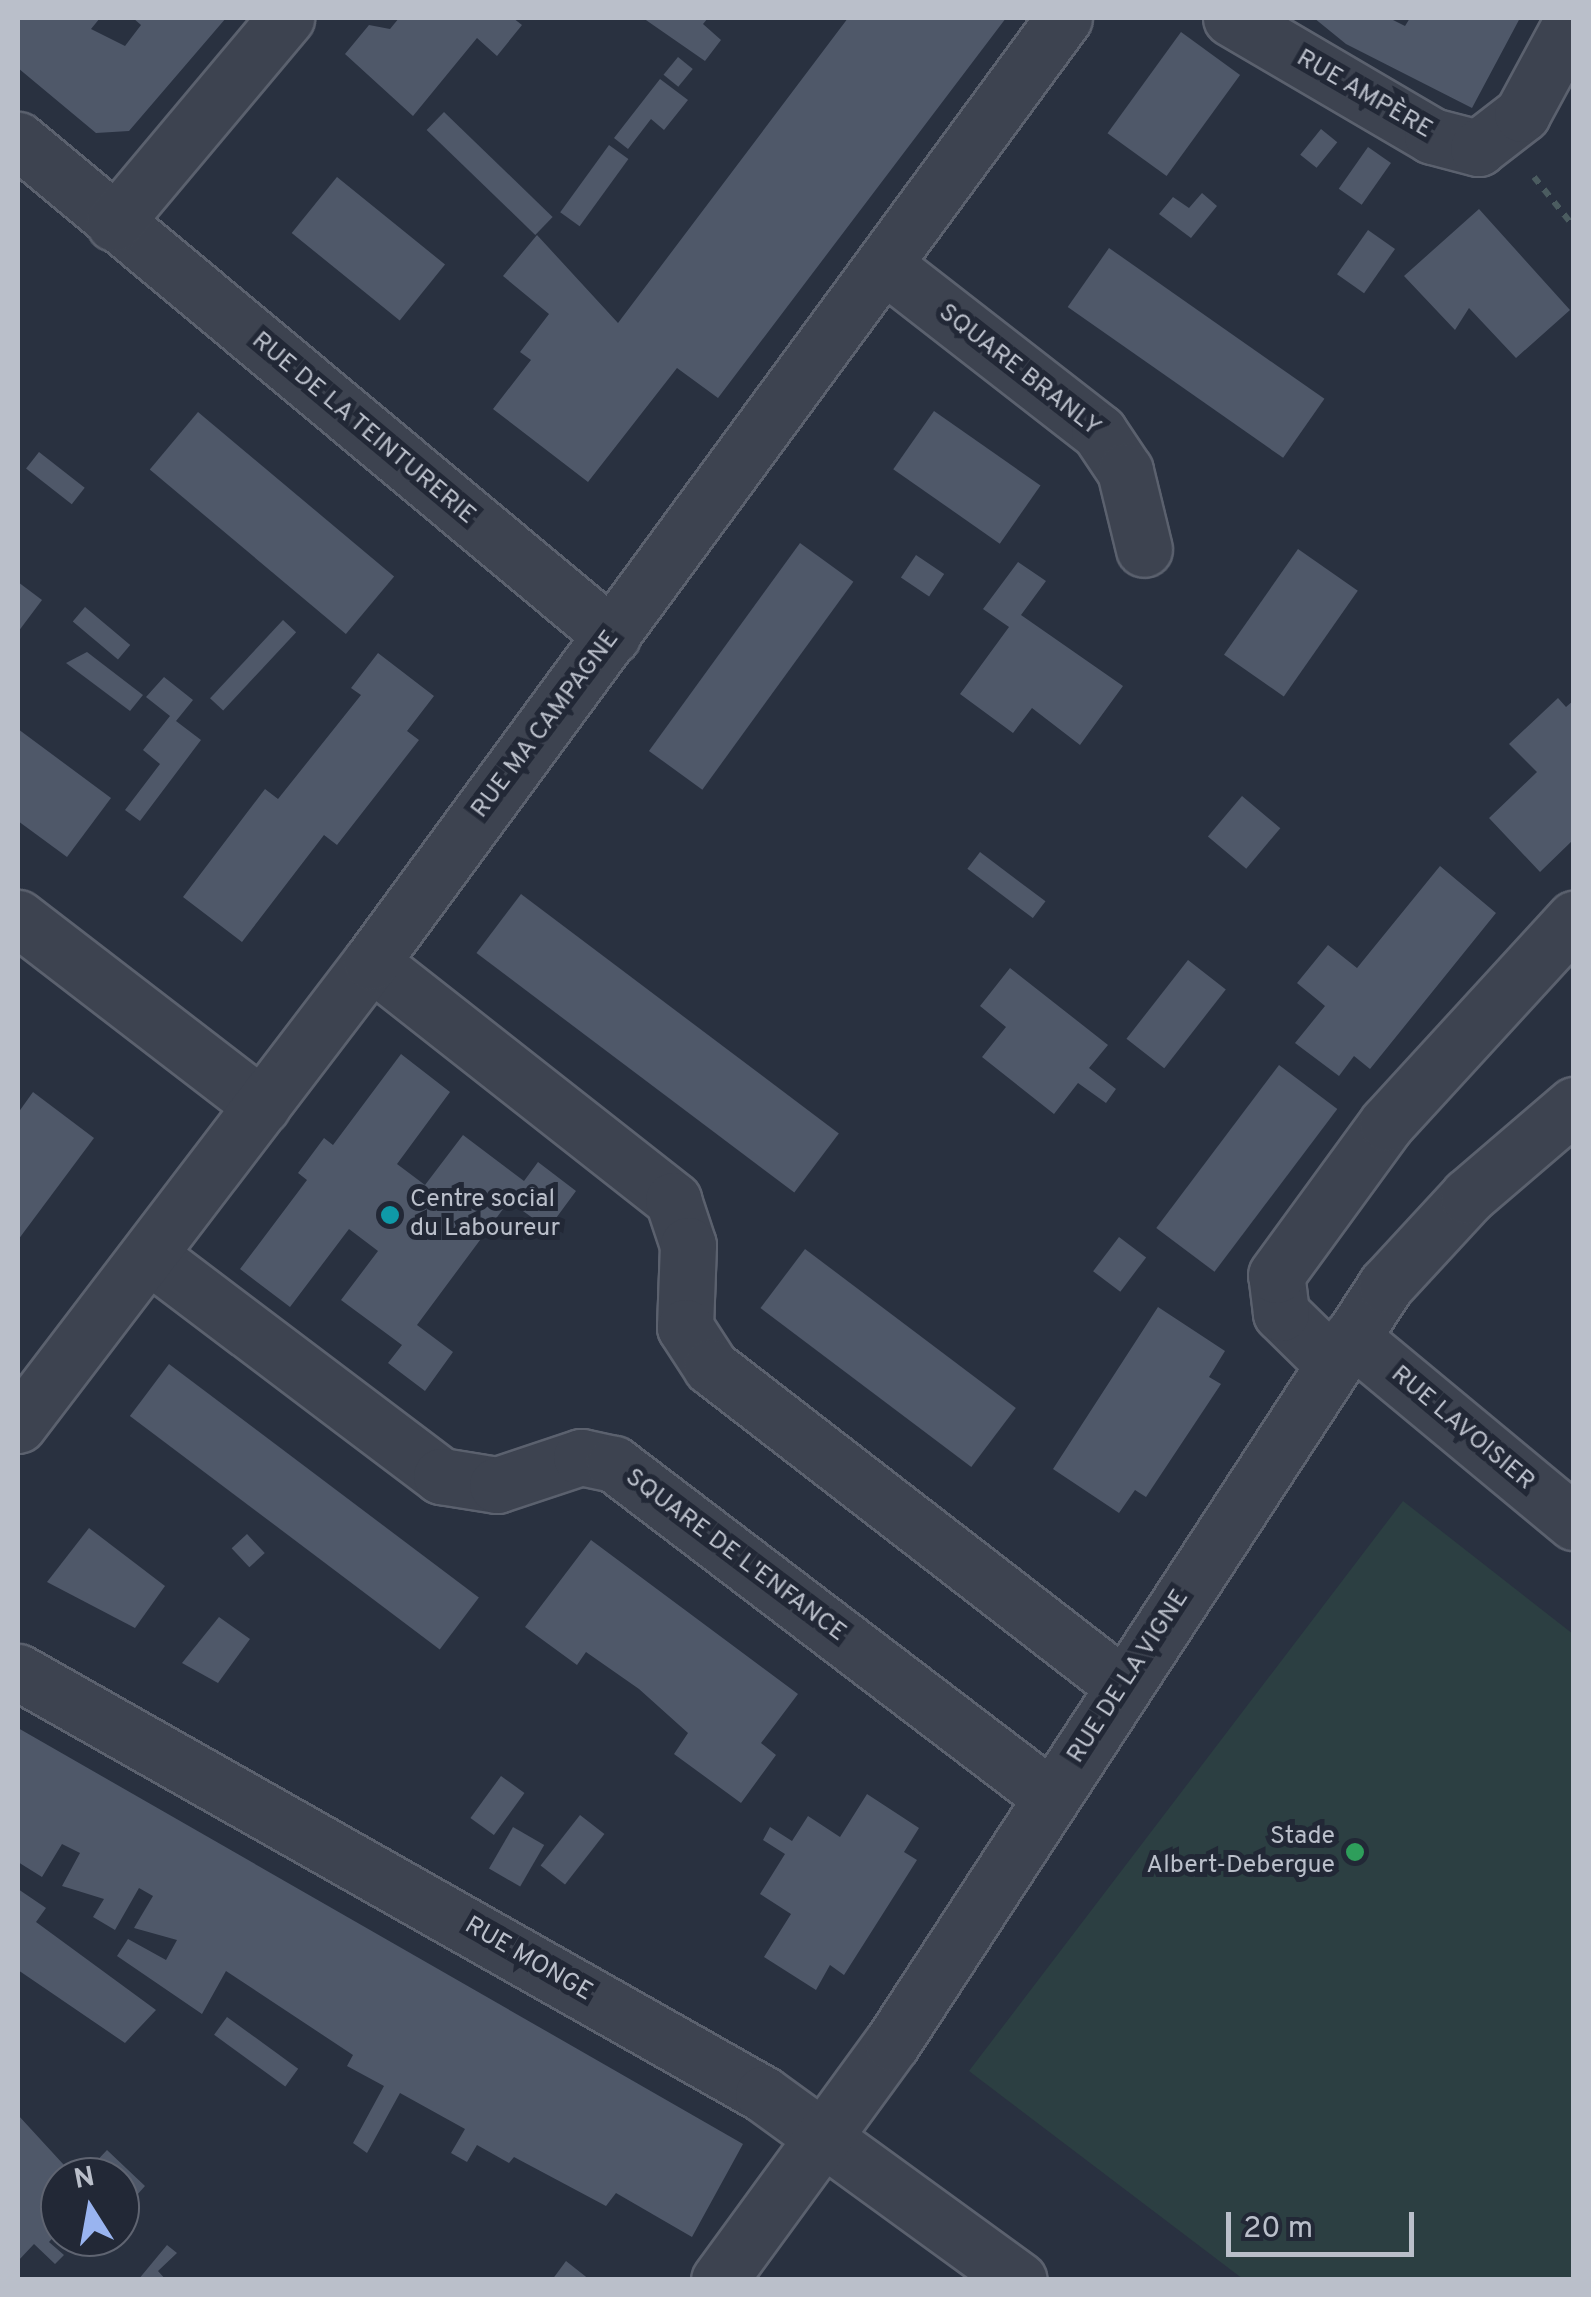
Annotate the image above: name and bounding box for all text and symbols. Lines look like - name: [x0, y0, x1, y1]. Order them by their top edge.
- street label: RUE AMPÈRE: [1290, 44, 1438, 146]
- street label: SQUARE BRANLY: [932, 298, 1106, 444]
- street label: RUE DE LA TEINTURERIE: [244, 326, 482, 532]
- street label: RUE MA CAMPAGNE: [465, 625, 627, 825]
- place label: Centre social du Laboureur: [410, 1186, 560, 1245]
- marker: Centre social du Laboureur: [379, 1204, 401, 1226]
- street label: RUE LAVOISIER: [1384, 1360, 1540, 1498]
- street label: SQUARE DE L'ENFANCE: [619, 1463, 851, 1649]
- street label: RUE DE LA VIGNE: [1061, 1584, 1197, 1770]
- place label: Stade Albert-Debergue: [1146, 1823, 1335, 1882]
- marker: Stade Albert-Debergue: [1344, 1841, 1366, 1863]
- street label: RUE MONGE: [459, 1911, 597, 2009]
- north arrow: [40, 2157, 140, 2257]
- text: N: [71, 2160, 98, 2199]
- scale bar: [1231, 2192, 1418, 2254]
- text: 20 m: [1243, 2211, 1313, 2248]

